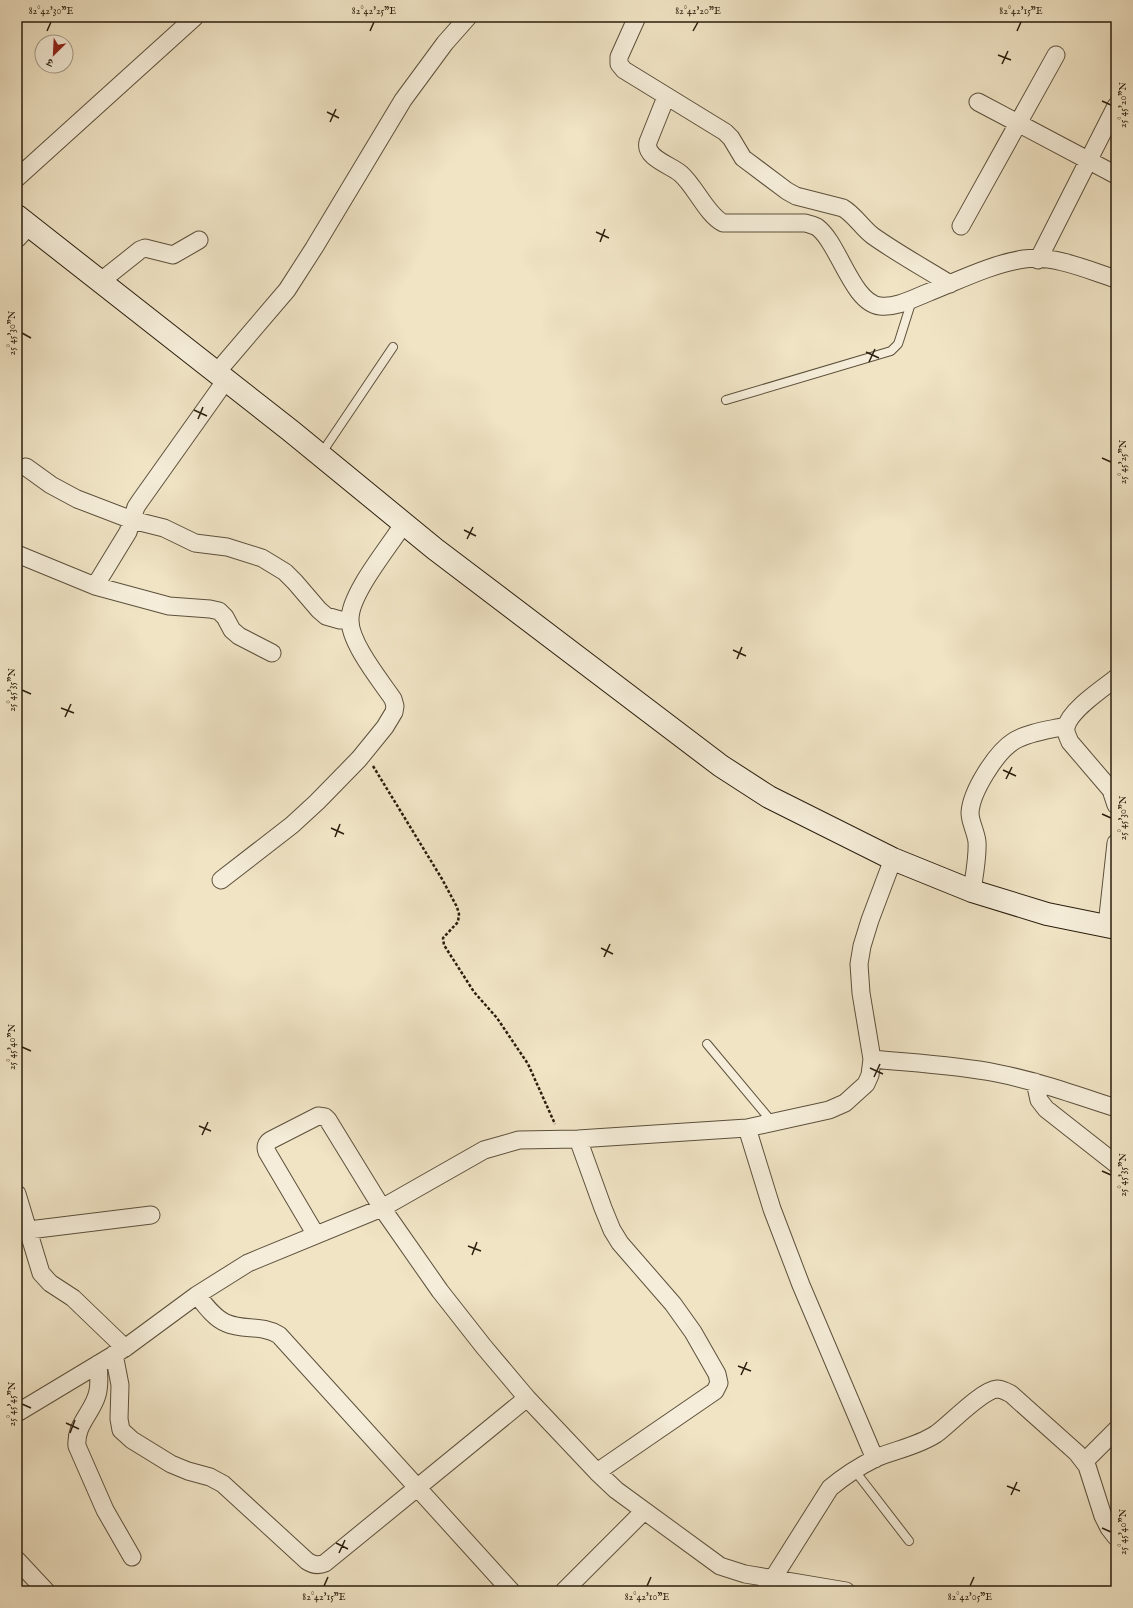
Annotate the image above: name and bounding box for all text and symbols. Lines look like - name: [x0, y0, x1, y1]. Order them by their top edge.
- text: 82°42'30"E: [29, 5, 73, 18]
- text: 82°42'25"E: [352, 5, 396, 18]
- text: 82°42'20"E: [675, 5, 721, 18]
- text: 82°42'15"E: [999, 5, 1043, 18]
- north arrow: [34, 34, 74, 74]
- text: उ: [44, 54, 57, 70]
- text: 25°45'20"N: [1117, 82, 1130, 128]
- text: 25°45'30"N: [6, 310, 19, 355]
- text: 25°45'25"N: [1117, 439, 1130, 484]
- text: 25°45'35"N: [6, 668, 19, 712]
- text: 25°45'30"N: [1117, 795, 1130, 840]
- text: 25°45'40"N: [6, 1024, 19, 1070]
- text: 25°45'35"N: [1117, 1153, 1130, 1197]
- text: 25°45'45"N: [6, 1381, 19, 1426]
- text: 25°45'40"N: [1117, 1509, 1130, 1555]
- text: 82°42'15"E: [302, 1591, 346, 1604]
- text: 82°42'10"E: [625, 1591, 669, 1604]
- text: 82°42'05"E: [948, 1591, 992, 1604]

